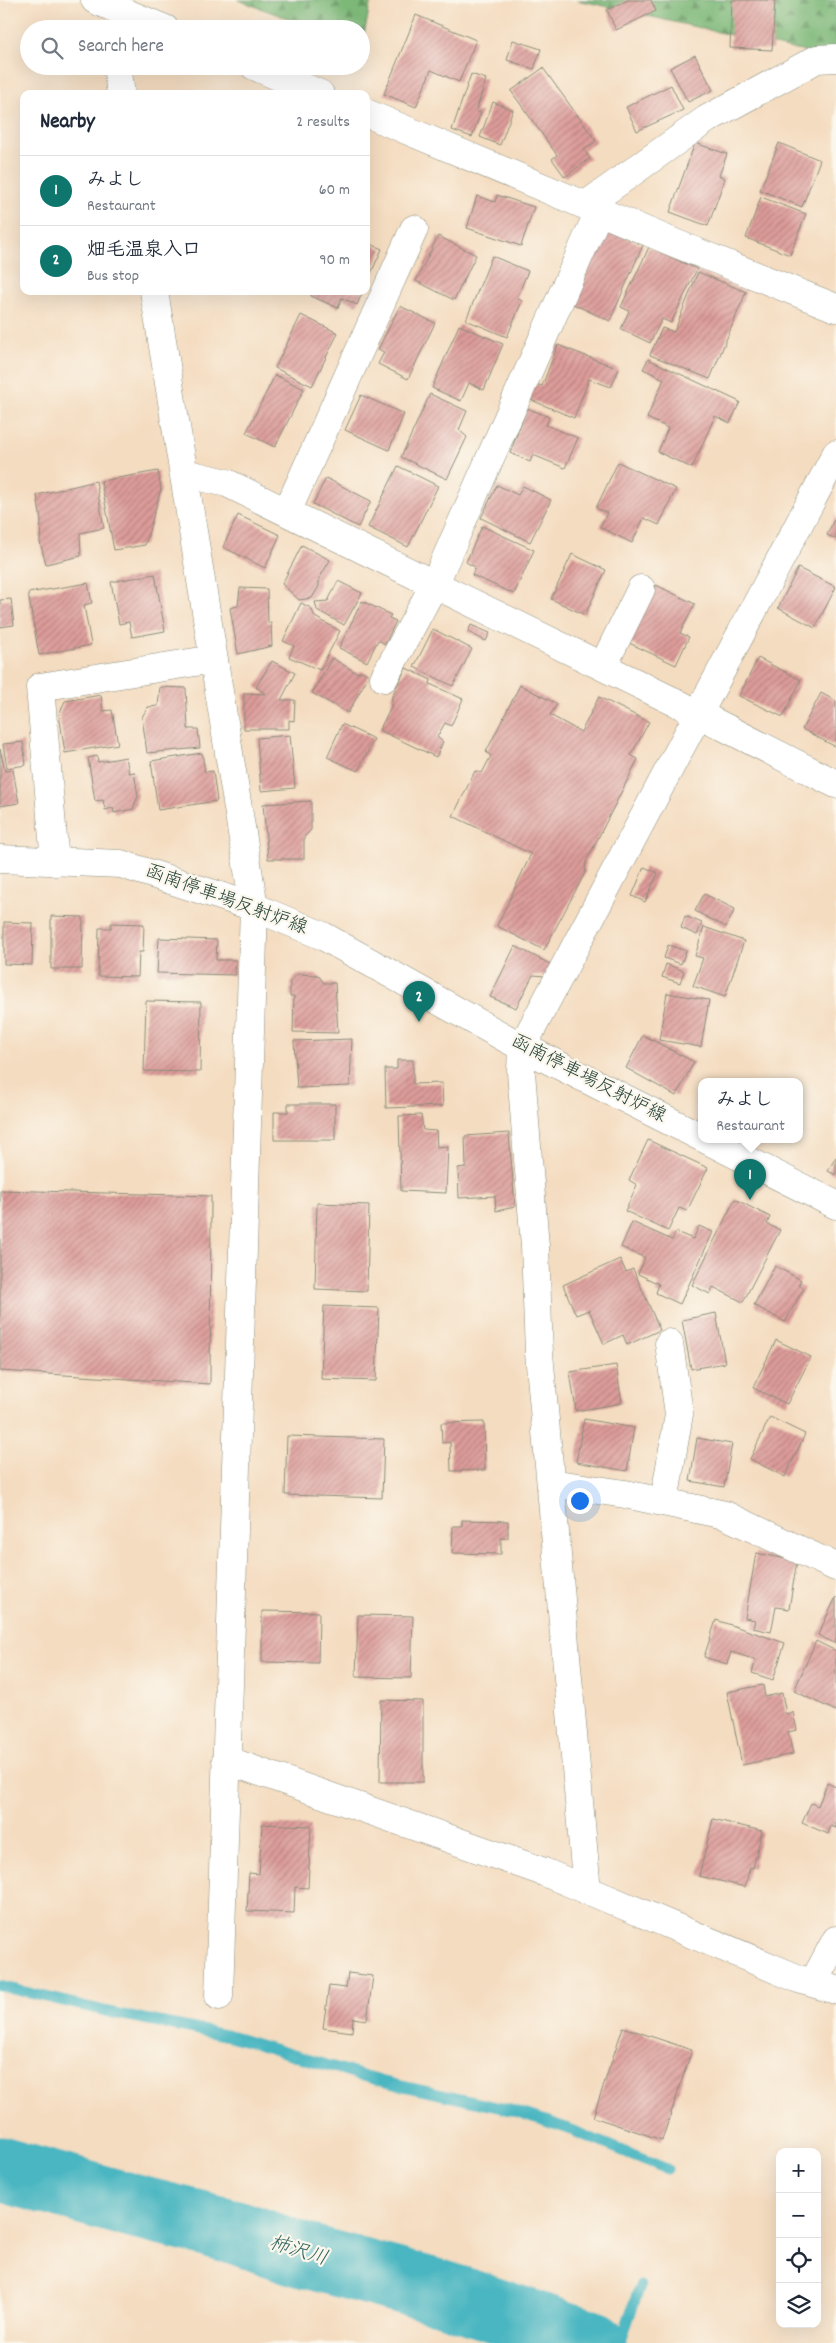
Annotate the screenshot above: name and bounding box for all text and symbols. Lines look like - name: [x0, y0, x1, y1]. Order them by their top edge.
- search box: [20, 20, 370, 75]
- icon: search: [38, 34, 66, 62]
- text: Search here: [78, 34, 164, 61]
- text: Nearby: [40, 108, 95, 138]
- text: 2 results: [296, 111, 350, 134]
- text: みよし: [87, 168, 144, 195]
- text: 1: [54, 179, 58, 202]
- text: 60 m: [319, 179, 350, 202]
- text: Restaurant: [87, 195, 156, 218]
- text: 畑毛温泉入口: [87, 238, 201, 265]
- text: 2: [53, 249, 60, 272]
- text: 90 m: [319, 249, 350, 272]
- text: Bus stop: [87, 265, 139, 288]
- street label: 函南停車場反射炉線: [141, 859, 311, 943]
- pin: 2: [403, 981, 435, 1022]
- street label: 函南停車場反射炉線: [506, 1029, 670, 1131]
- popup: [698, 1078, 803, 1143]
- text: みよし: [716, 1088, 773, 1115]
- text: Restaurant: [716, 1115, 785, 1138]
- pin: 1: [734, 1159, 766, 1200]
- your location: [567, 1488, 593, 1514]
- map controls: [776, 2148, 821, 2328]
- button: +: [776, 2148, 821, 2193]
- button: −: [776, 2193, 821, 2238]
- water label: 柿沢川: [265, 2230, 331, 2274]
- button: locate: [776, 2238, 821, 2283]
- button: layers: [776, 2283, 821, 2328]

